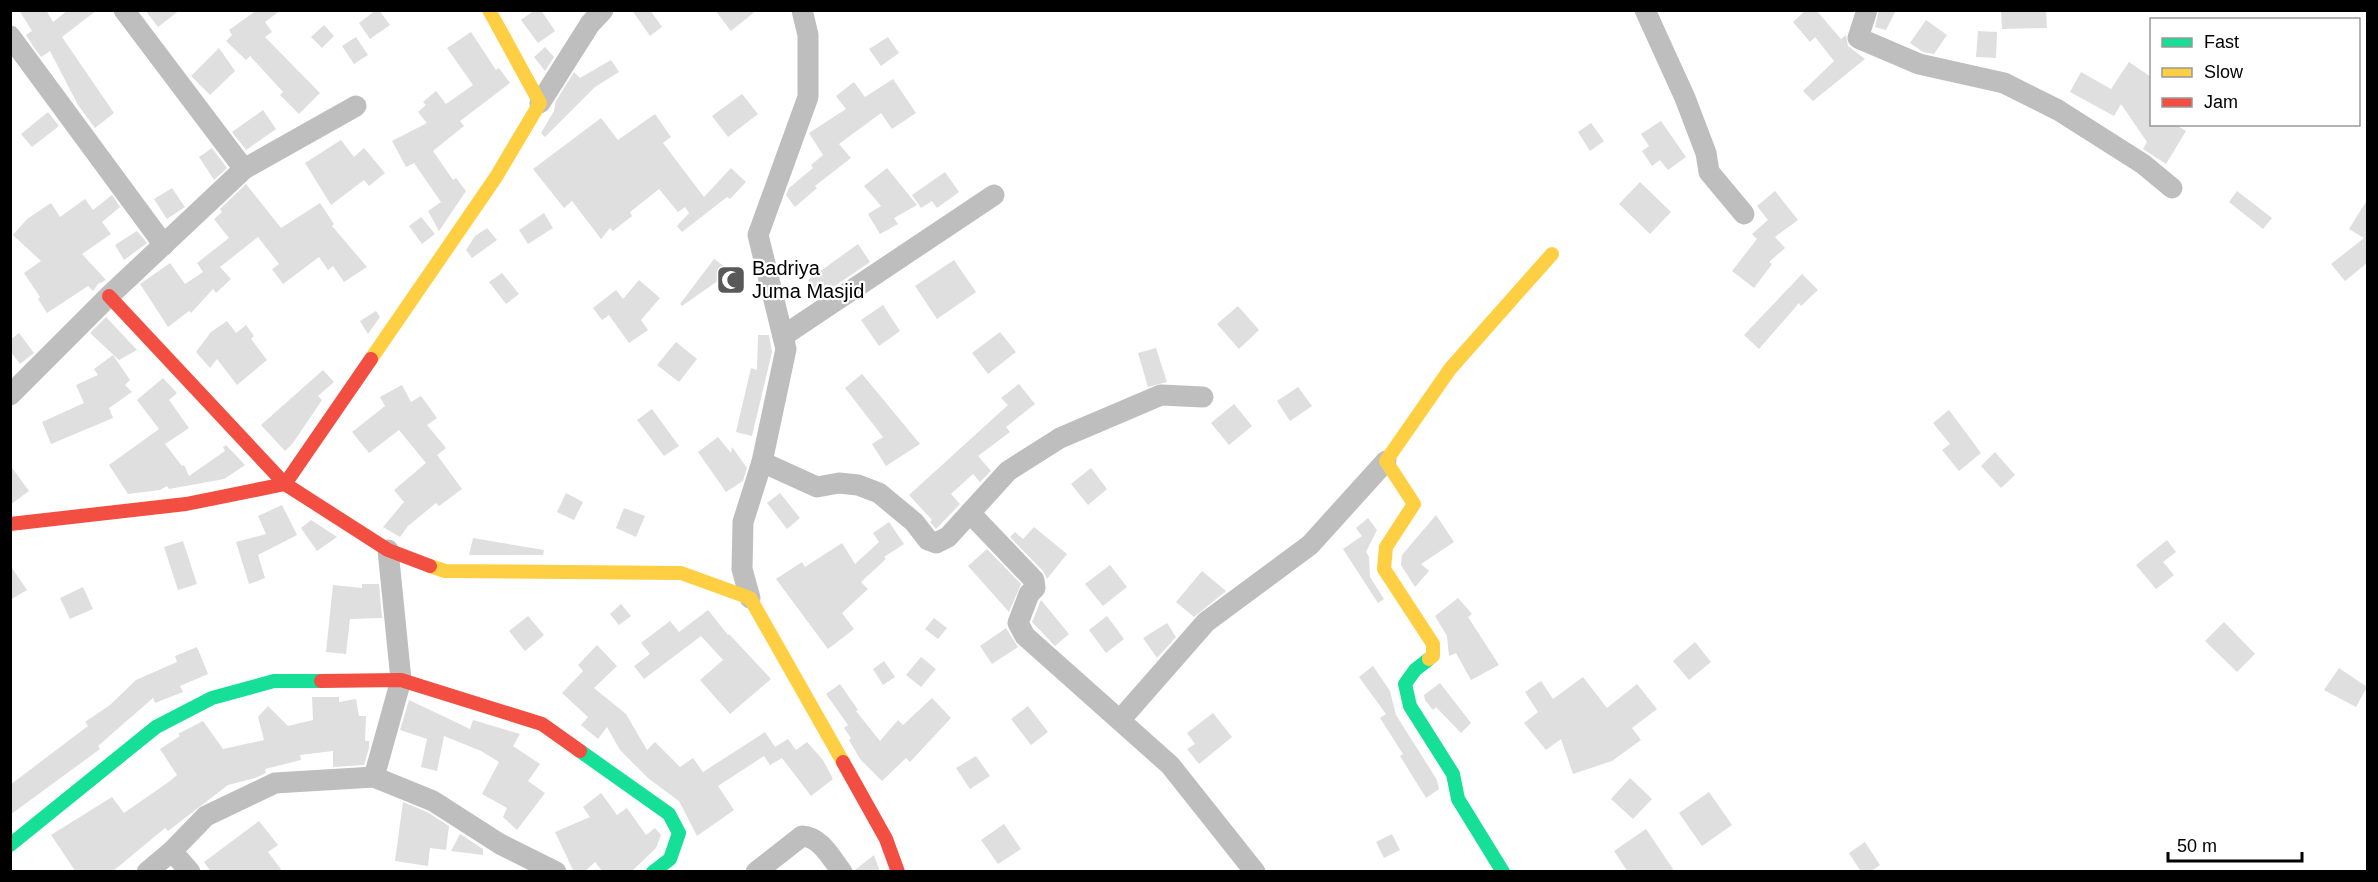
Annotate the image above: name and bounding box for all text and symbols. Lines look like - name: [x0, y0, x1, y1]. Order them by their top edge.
- legend: [2150, 18, 2360, 126]
- text: Fast: [2204, 32, 2239, 52]
- text: Slow: [2204, 62, 2244, 82]
- text: Jam: [2204, 92, 2238, 112]
- place label: Badriya Juma Masjid: [752, 257, 864, 302]
- mosque icon: Badriya Juma Masjid: [715, 264, 747, 296]
- scale bar: [2168, 825, 2302, 863]
- text: 50 m: [2177, 836, 2217, 856]

